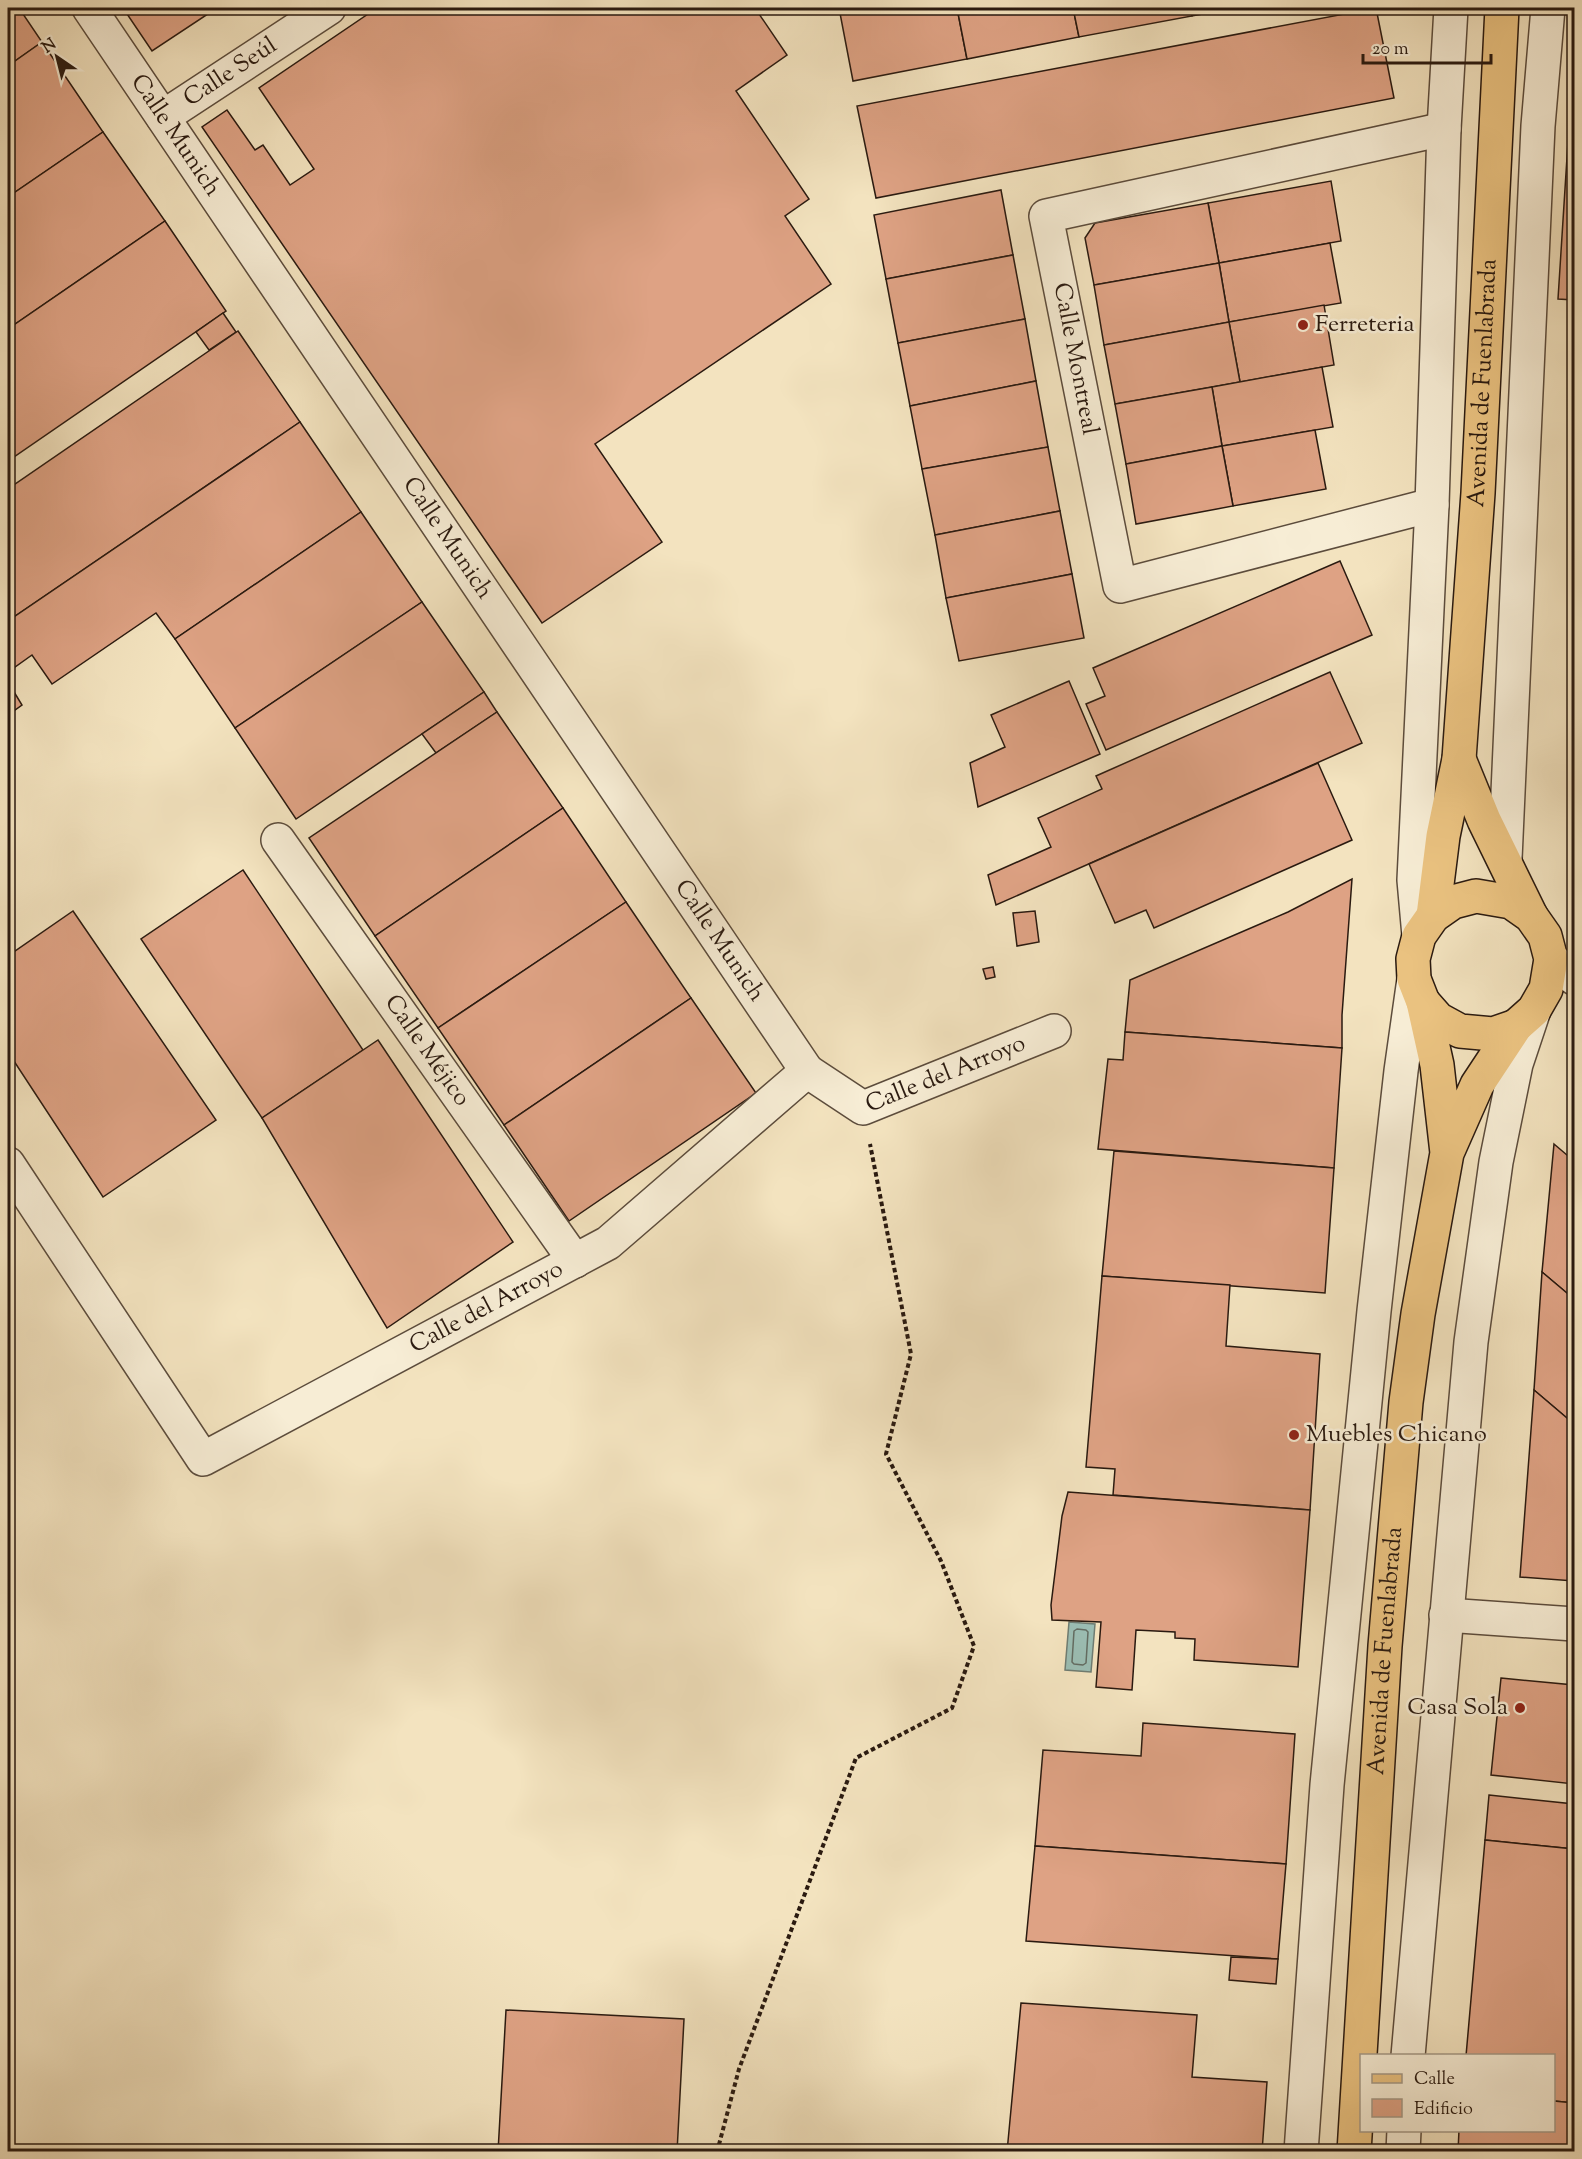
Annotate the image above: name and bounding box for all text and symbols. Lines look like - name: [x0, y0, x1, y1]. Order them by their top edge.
- north arrow: [27, 27, 87, 87]
- scale bar: [1363, 27, 1490, 65]
- street label: Calle Seúl: [177, 29, 284, 116]
- text: N: [38, 34, 62, 60]
- text: 20 m: [1372, 37, 1409, 63]
- street label: Calle Munich: [122, 68, 229, 203]
- street label: Avenida de Fuenlabrada: [1460, 258, 1507, 508]
- street label: Calle Montreal: [1044, 280, 1106, 438]
- place label: Ferreteria: [1315, 308, 1414, 342]
- marker: Ferreteria: [1296, 318, 1310, 332]
- street label: Calle Munich: [394, 470, 501, 606]
- street label: Calle Munich: [666, 873, 773, 1009]
- street label: Calle Méjico: [375, 988, 478, 1114]
- street label: Calle del Arroyo: [861, 1027, 1031, 1122]
- street label: Calle del Arroyo: [404, 1253, 570, 1363]
- place label: Muebles Chicano: [1306, 1418, 1487, 1452]
- marker: Muebles Chicano: [1287, 1428, 1301, 1442]
- street label: Avenida de Fuenlabrada: [1360, 1526, 1412, 1776]
- place label: Casa Sola: [1407, 1691, 1508, 1725]
- marker: Casa Sola: [1513, 1701, 1527, 1715]
- legend: [1360, 2054, 1555, 2132]
- text: Calle: [1414, 2067, 1455, 2093]
- text: Edificio: [1414, 2097, 1473, 2123]

